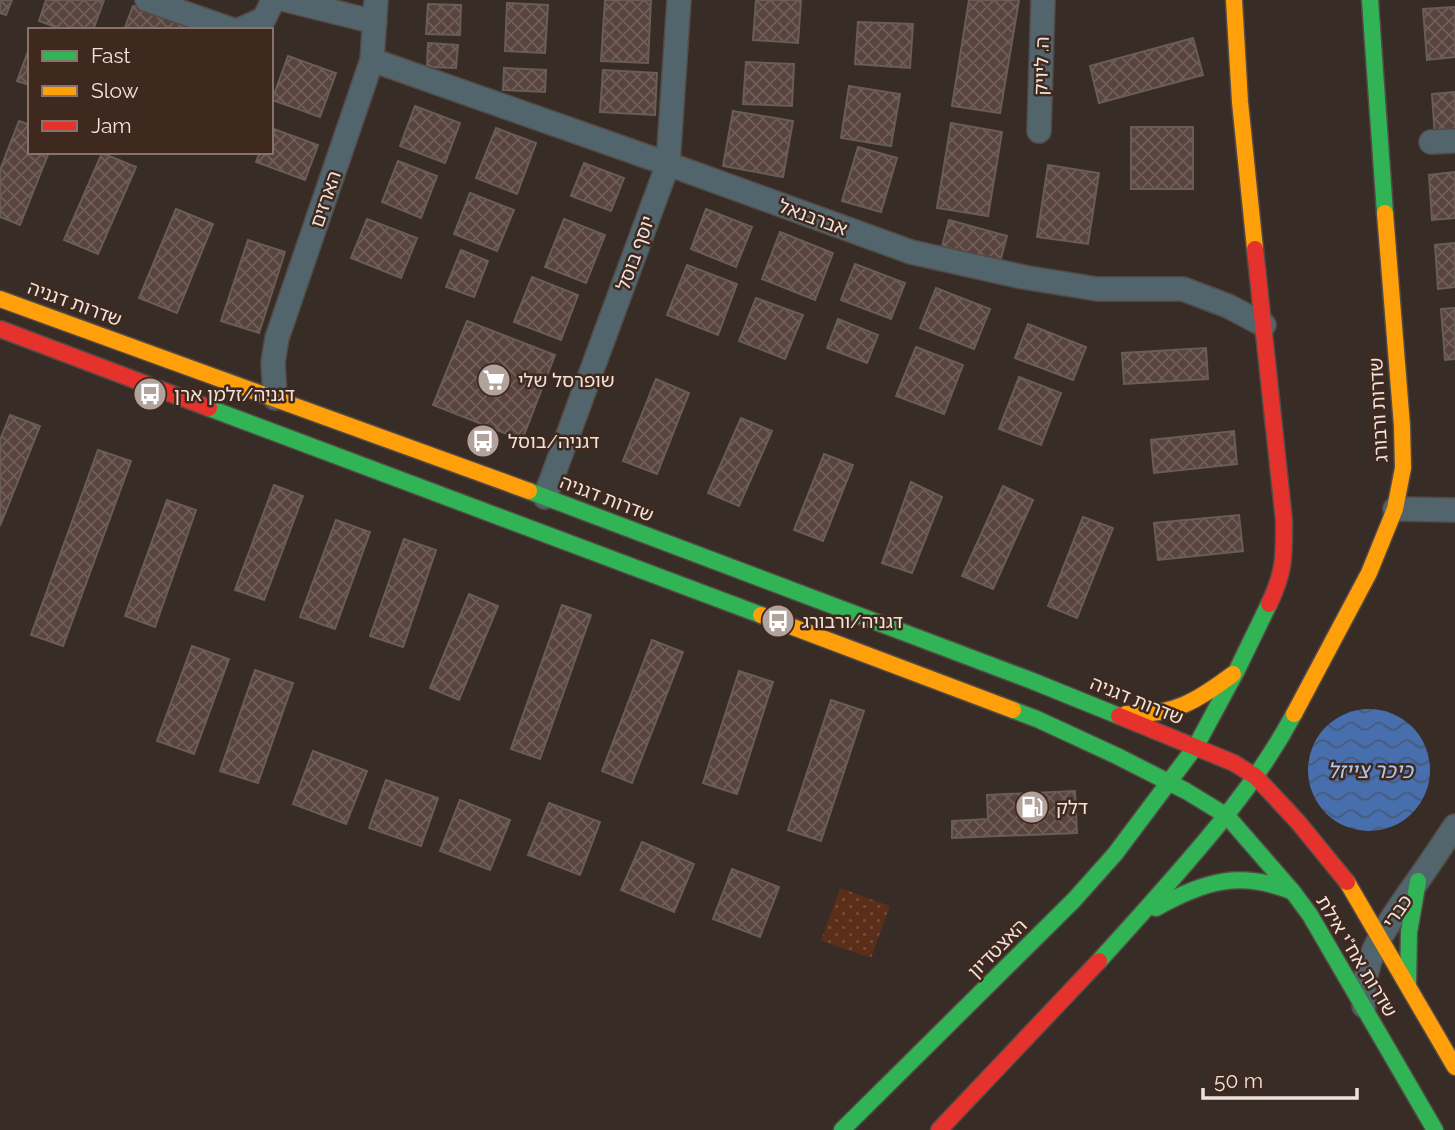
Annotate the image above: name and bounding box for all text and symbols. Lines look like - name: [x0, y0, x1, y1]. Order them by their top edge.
- legend: [28, 28, 273, 154]
- street label: ה. ליויק: [1029, 36, 1053, 96]
- text: Fast: [91, 43, 131, 68]
- text: Slow: [91, 78, 139, 103]
- text: Jam: [91, 113, 132, 138]
- street label: הארזים: [305, 168, 345, 230]
- street label: אברבנאל: [776, 194, 850, 240]
- street label: יוסף בוסל: [611, 213, 659, 293]
- street label: שדרות דגניה: [25, 276, 125, 330]
- street label: שדרות ורבורג: [1364, 357, 1392, 463]
- supermarket icon: שופרסל שלי: [475, 361, 513, 399]
- place label: שופרסל שלי: [518, 369, 615, 391]
- bus stop icon: דגניה/זלמן ארן: [131, 375, 169, 413]
- place label: דגניה/זלמן ארן: [174, 383, 295, 405]
- bus stop icon: דגניה/בוסל: [464, 422, 502, 460]
- place label: דגניה/בוסל: [508, 430, 599, 452]
- street label: שדרות דגניה: [557, 470, 657, 526]
- bus stop icon: דגניה/ורבורג: [759, 602, 797, 640]
- place label: דגניה/ורבורג: [802, 610, 903, 632]
- street label: שדרות דגניה: [1087, 671, 1187, 729]
- water label: כיכר צייזל: [1327, 758, 1415, 783]
- fuel station icon: דלק: [1013, 788, 1051, 826]
- place label: דלק: [1056, 796, 1088, 818]
- street label: כברי: [1378, 890, 1416, 932]
- street label: שדרות אח"י אילת: [1312, 891, 1402, 1021]
- street label: האצטדיון: [963, 914, 1031, 982]
- scale bar: [1203, 1056, 1357, 1100]
- text: 50 m: [1214, 1068, 1263, 1093]

